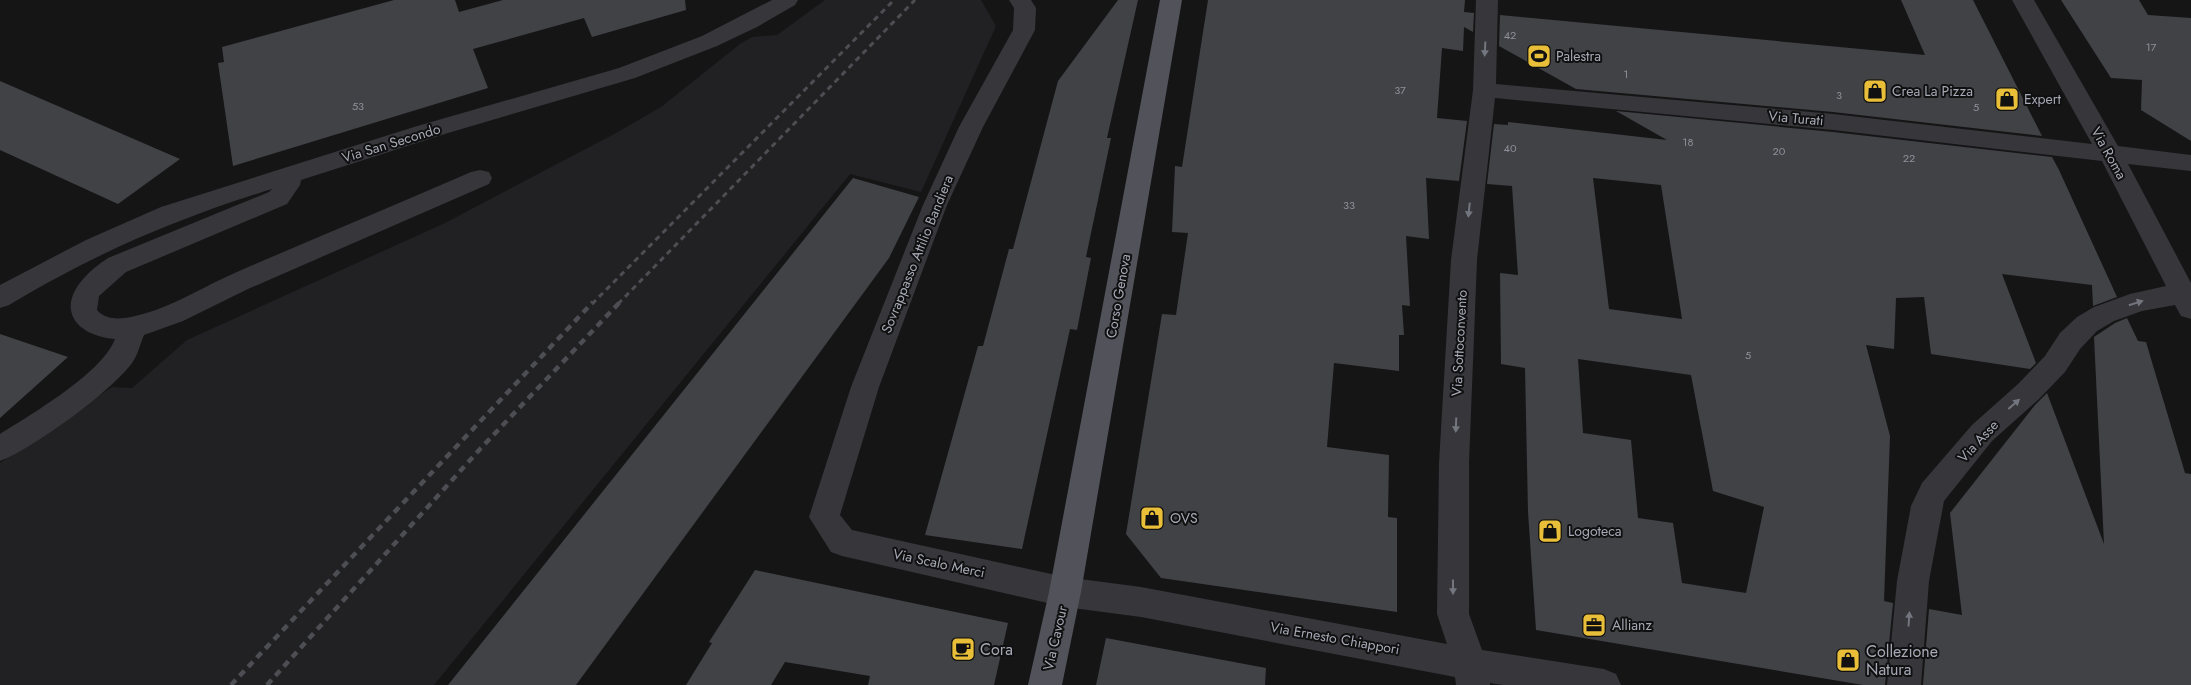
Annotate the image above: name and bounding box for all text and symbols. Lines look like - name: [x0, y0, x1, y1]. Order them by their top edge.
- house number: 42: [1504, 27, 1516, 43]
- house number: 17: [2146, 39, 2157, 55]
- one-way arrow: [1480, 41, 1488, 57]
- sports icon: Palestra: [1526, 43, 1552, 69]
- place label: Palestra: [1556, 46, 1601, 66]
- house number: 1: [1624, 66, 1628, 82]
- shop icon: Crea La Pizza: [1862, 78, 1888, 104]
- place label: Crea La Pizza: [1892, 81, 1973, 101]
- house number: 37: [1394, 82, 1406, 98]
- shop icon: Expert: [1994, 86, 2020, 112]
- house number: 3: [1836, 87, 1842, 103]
- place label: Expert: [2024, 89, 2062, 109]
- house number: 53: [352, 98, 364, 114]
- house number: 5: [1973, 99, 1979, 115]
- street label: Via Turati: [1768, 106, 1824, 130]
- street label: Via San Secondo: [339, 118, 443, 167]
- street label: Via Roma: [2086, 123, 2132, 183]
- house number: 18: [1683, 134, 1693, 150]
- house number: 40: [1503, 140, 1517, 156]
- house number: 20: [1773, 143, 1786, 159]
- house number: 22: [1903, 150, 1915, 166]
- street label: Sovrappasso Attilio Bandiera: [876, 172, 958, 336]
- house number: 33: [1343, 197, 1355, 213]
- one-way arrow: [1465, 203, 1473, 219]
- street label: Corso Genova: [1101, 252, 1135, 340]
- street label: Via Sottoconvento: [1446, 289, 1472, 397]
- one-way arrow: [2129, 298, 2144, 306]
- house number: 5: [1745, 347, 1751, 363]
- one-way arrow: [2008, 399, 2021, 410]
- street label: Via Asse: [1953, 415, 2003, 467]
- one-way arrow: [1451, 417, 1459, 433]
- shop icon: OVS: [1139, 505, 1165, 531]
- place label: OVS: [1170, 508, 1198, 528]
- shop icon: Logoteca: [1537, 518, 1563, 544]
- place label: Logoteca: [1568, 521, 1622, 541]
- street label: Via Scalo Merci: [891, 544, 987, 582]
- one-way arrow: [1449, 579, 1457, 595]
- street label: Via Cavour: [1038, 604, 1072, 672]
- one-way arrow: [1905, 611, 1913, 627]
- office icon: Allianz: [1581, 612, 1607, 638]
- place label: Allianz: [1612, 615, 1652, 635]
- street label: Via Ernesto Chiappori: [1269, 617, 1401, 659]
- cafe icon: Cora: [950, 636, 976, 662]
- place label: Cora: [980, 638, 1013, 661]
- place label: Collezione Natura: [1866, 640, 1938, 681]
- shop icon: Collezione Natura: [1835, 647, 1861, 673]

